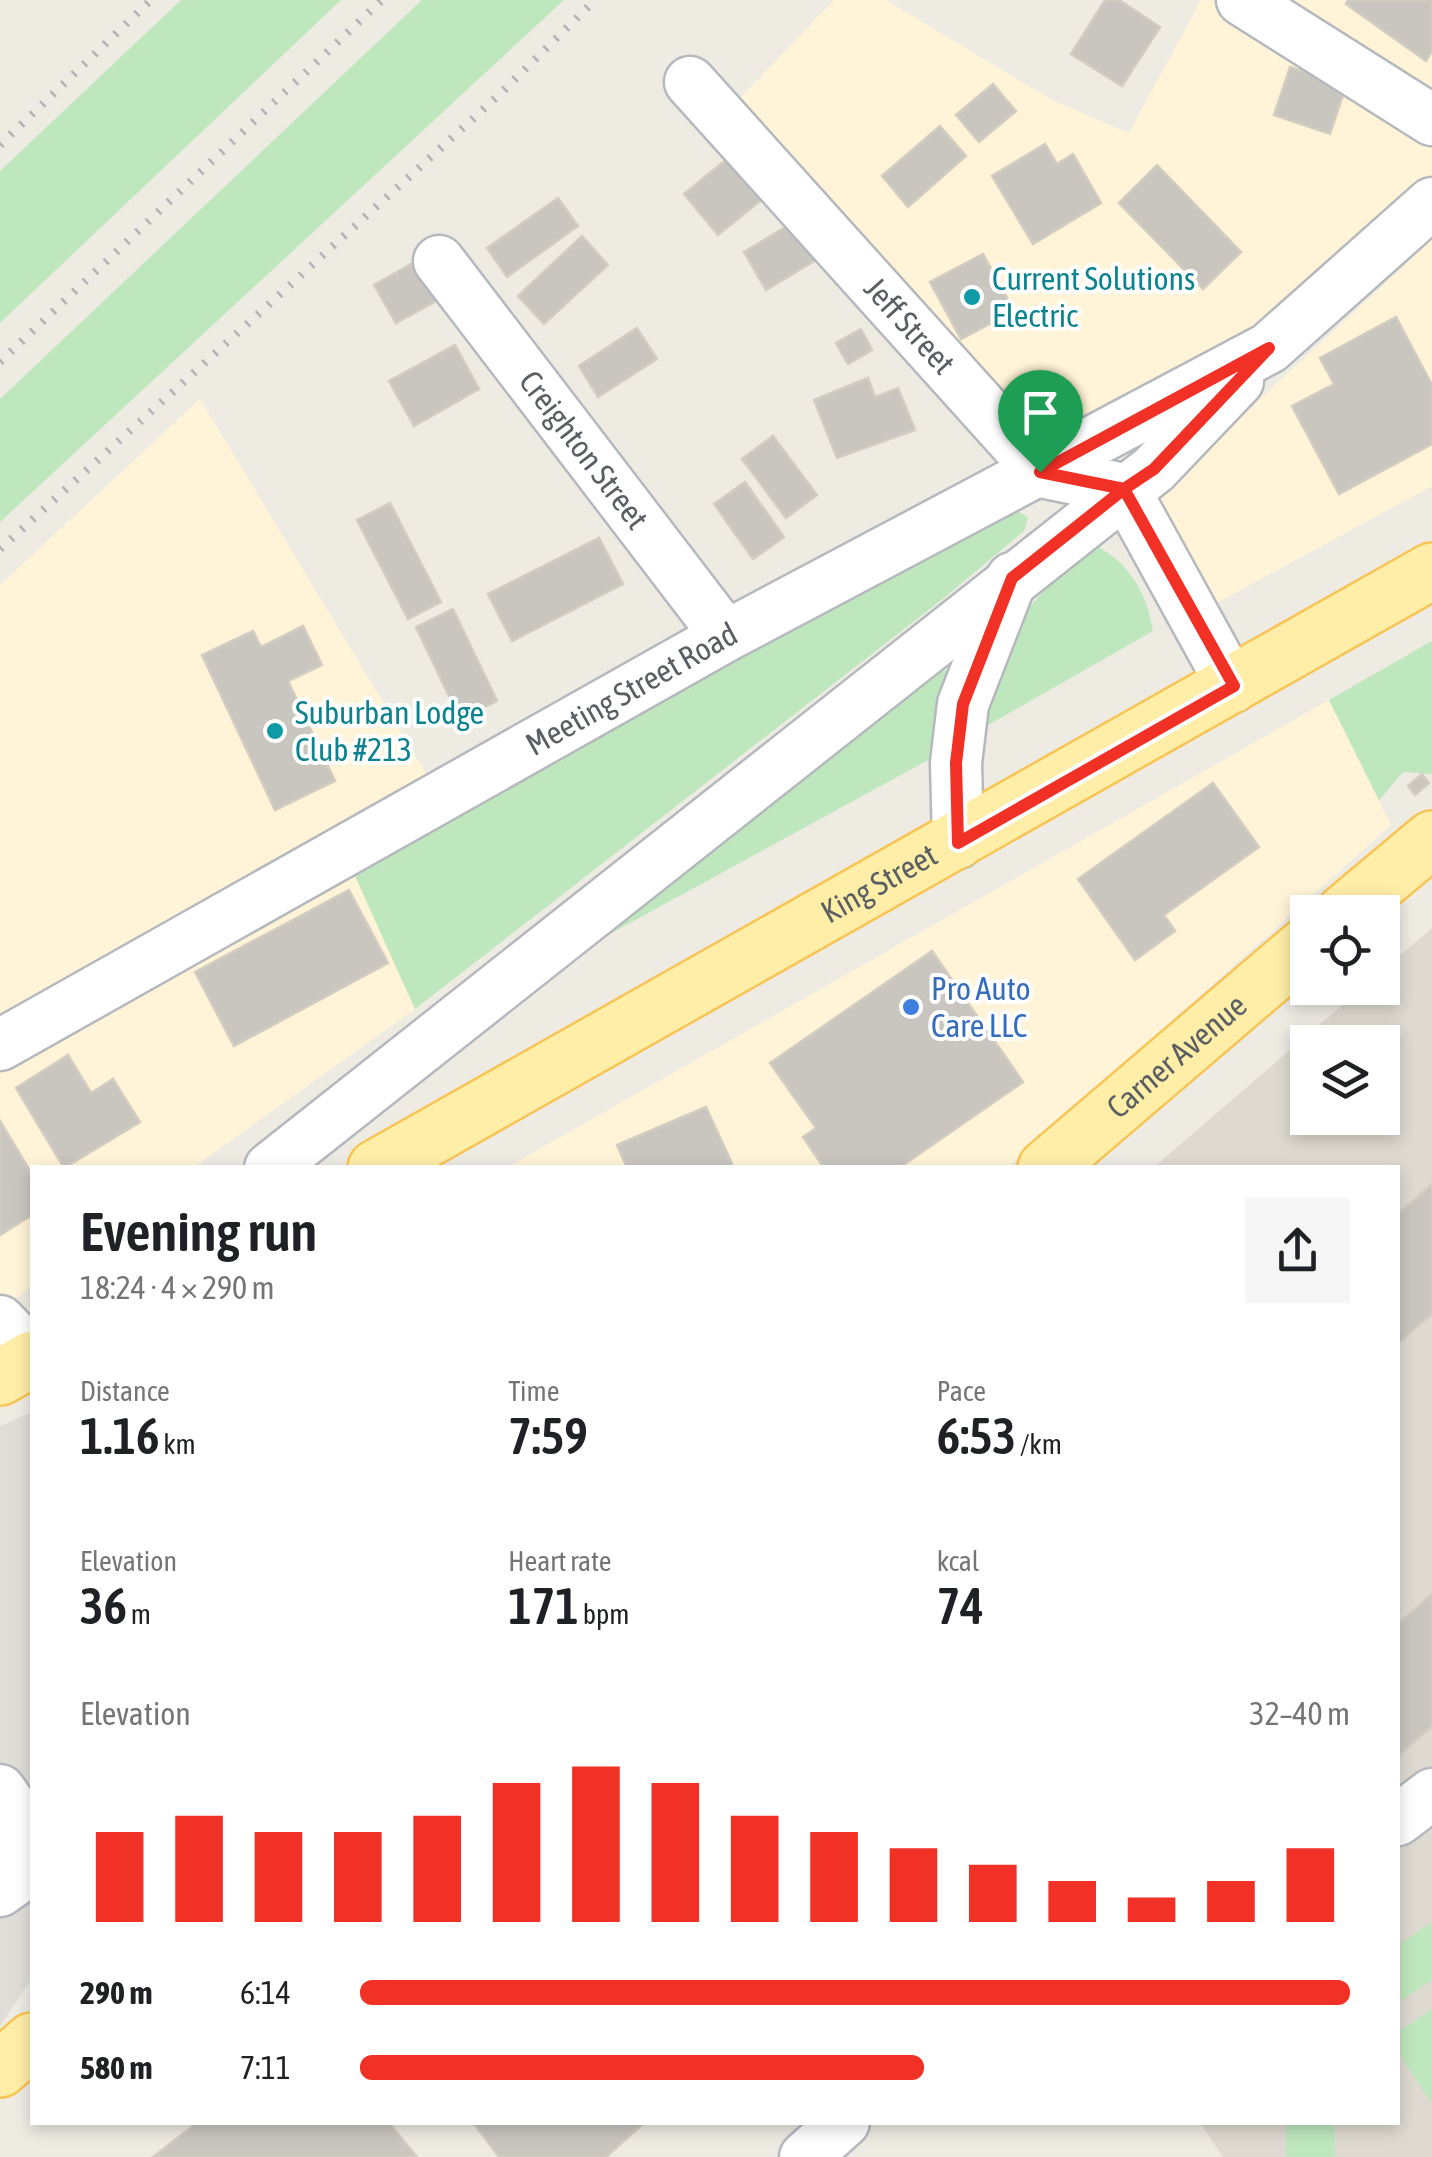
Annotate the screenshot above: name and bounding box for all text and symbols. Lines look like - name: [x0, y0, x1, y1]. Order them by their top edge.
- place label: Current Solutions Electric: [992, 260, 1195, 334]
- street label: Jeff Street: [857, 270, 963, 381]
- marker: Current Solutions Electric: [961, 286, 983, 308]
- street label: Creighton Street: [512, 363, 656, 536]
- pin: [998, 370, 1083, 473]
- icon: arrive: [1013, 385, 1068, 440]
- street label: Meeting Street Road: [519, 615, 743, 763]
- place label: Suburban Lodge Club #213: [295, 694, 484, 768]
- marker: Suburban Lodge Club #213: [264, 720, 286, 742]
- street label: King Street: [815, 836, 943, 930]
- map controls: [1290, 895, 1400, 1135]
- button: locate: [1290, 895, 1400, 1005]
- place label: Pro Auto Care LLC: [931, 970, 1031, 1044]
- street label: Carner Avenue: [1099, 986, 1254, 1126]
- marker: Pro Auto Care LLC: [900, 996, 922, 1018]
- button: layers: [1290, 1025, 1400, 1135]
- button: share: [1245, 1198, 1350, 1303]
- text: Evening run: [80, 1200, 317, 1263]
- text: 18:24 · 4 × 290 m: [80, 1269, 274, 1306]
- text: Distance: [80, 1375, 170, 1407]
- text: Time: [508, 1375, 559, 1407]
- text: Pace: [937, 1375, 986, 1407]
- text: 1.16: [80, 1407, 159, 1465]
- text: 7:59: [508, 1407, 588, 1465]
- text: 6:53: [937, 1407, 1016, 1465]
- text: km: [159, 1428, 196, 1460]
- text: /km: [1016, 1428, 1062, 1460]
- text: Elevation: [80, 1545, 177, 1577]
- text: Heart rate: [508, 1545, 611, 1577]
- text: kcal: [937, 1545, 979, 1577]
- text: 36: [80, 1577, 127, 1635]
- text: 171: [508, 1577, 579, 1635]
- text: 74: [937, 1577, 984, 1635]
- text: m: [127, 1598, 151, 1630]
- text: bpm: [579, 1598, 629, 1630]
- text: Elevation: [80, 1695, 191, 1732]
- text: 32–40 m: [1250, 1695, 1350, 1732]
- text: 290 m: [80, 1974, 153, 2011]
- text: 6:14: [240, 1974, 291, 2011]
- text: 580 m: [80, 2049, 153, 2086]
- text: 7:11: [240, 2049, 291, 2086]

